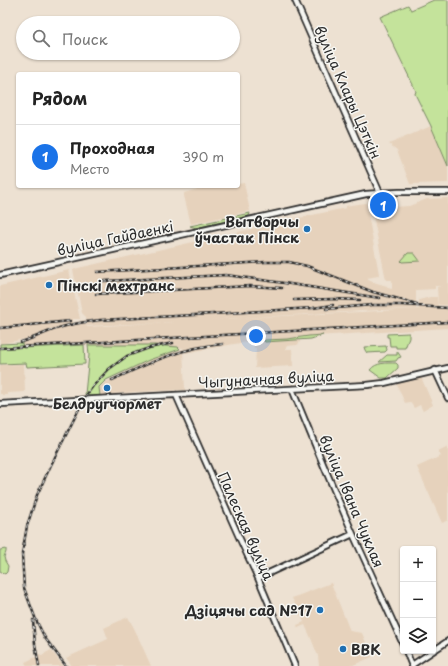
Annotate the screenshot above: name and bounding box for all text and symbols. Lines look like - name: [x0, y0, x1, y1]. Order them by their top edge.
- search box: [16, 16, 240, 60]
- street label: вуліца Клары Цэткін: [309, 22, 387, 162]
- icon: search: [30, 27, 52, 49]
- text: Поиск: [62, 27, 108, 50]
- text: Рядом: [32, 85, 87, 111]
- text: Проходная: [70, 136, 155, 159]
- text: 1: [42, 147, 48, 166]
- text: 390 m: [182, 147, 224, 166]
- text: Место: [70, 159, 110, 178]
- pin: 1: [370, 190, 396, 220]
- place label: Вытворчы ўчастак Пінск: [195, 211, 299, 248]
- street label: вуліца Гайдаенкі: [55, 215, 175, 261]
- marker: Вытворчы ўчастак Пінск: [302, 224, 312, 234]
- place label: Пінскі мехтранс: [57, 275, 175, 296]
- marker: Пінскі мехтранс: [44, 280, 54, 290]
- your location: [246, 326, 266, 346]
- street label: Чыгуначная вуліца: [198, 365, 335, 393]
- marker: Белдругчормет: [102, 383, 112, 393]
- place label: Белдругчормет: [53, 393, 162, 414]
- street label: вуліца Івана Чуклая: [314, 431, 390, 571]
- street label: Палеская вуліца: [213, 468, 279, 584]
- map controls: [400, 546, 436, 654]
- button: +: [400, 546, 436, 582]
- button: −: [400, 582, 436, 618]
- place label: Дзіцячы сад №17: [184, 600, 313, 621]
- marker: Дзіцячы сад №17: [315, 605, 325, 615]
- button: layers: [400, 618, 436, 654]
- place label: ВВК: [351, 639, 381, 660]
- marker: ВВК: [338, 644, 348, 654]

